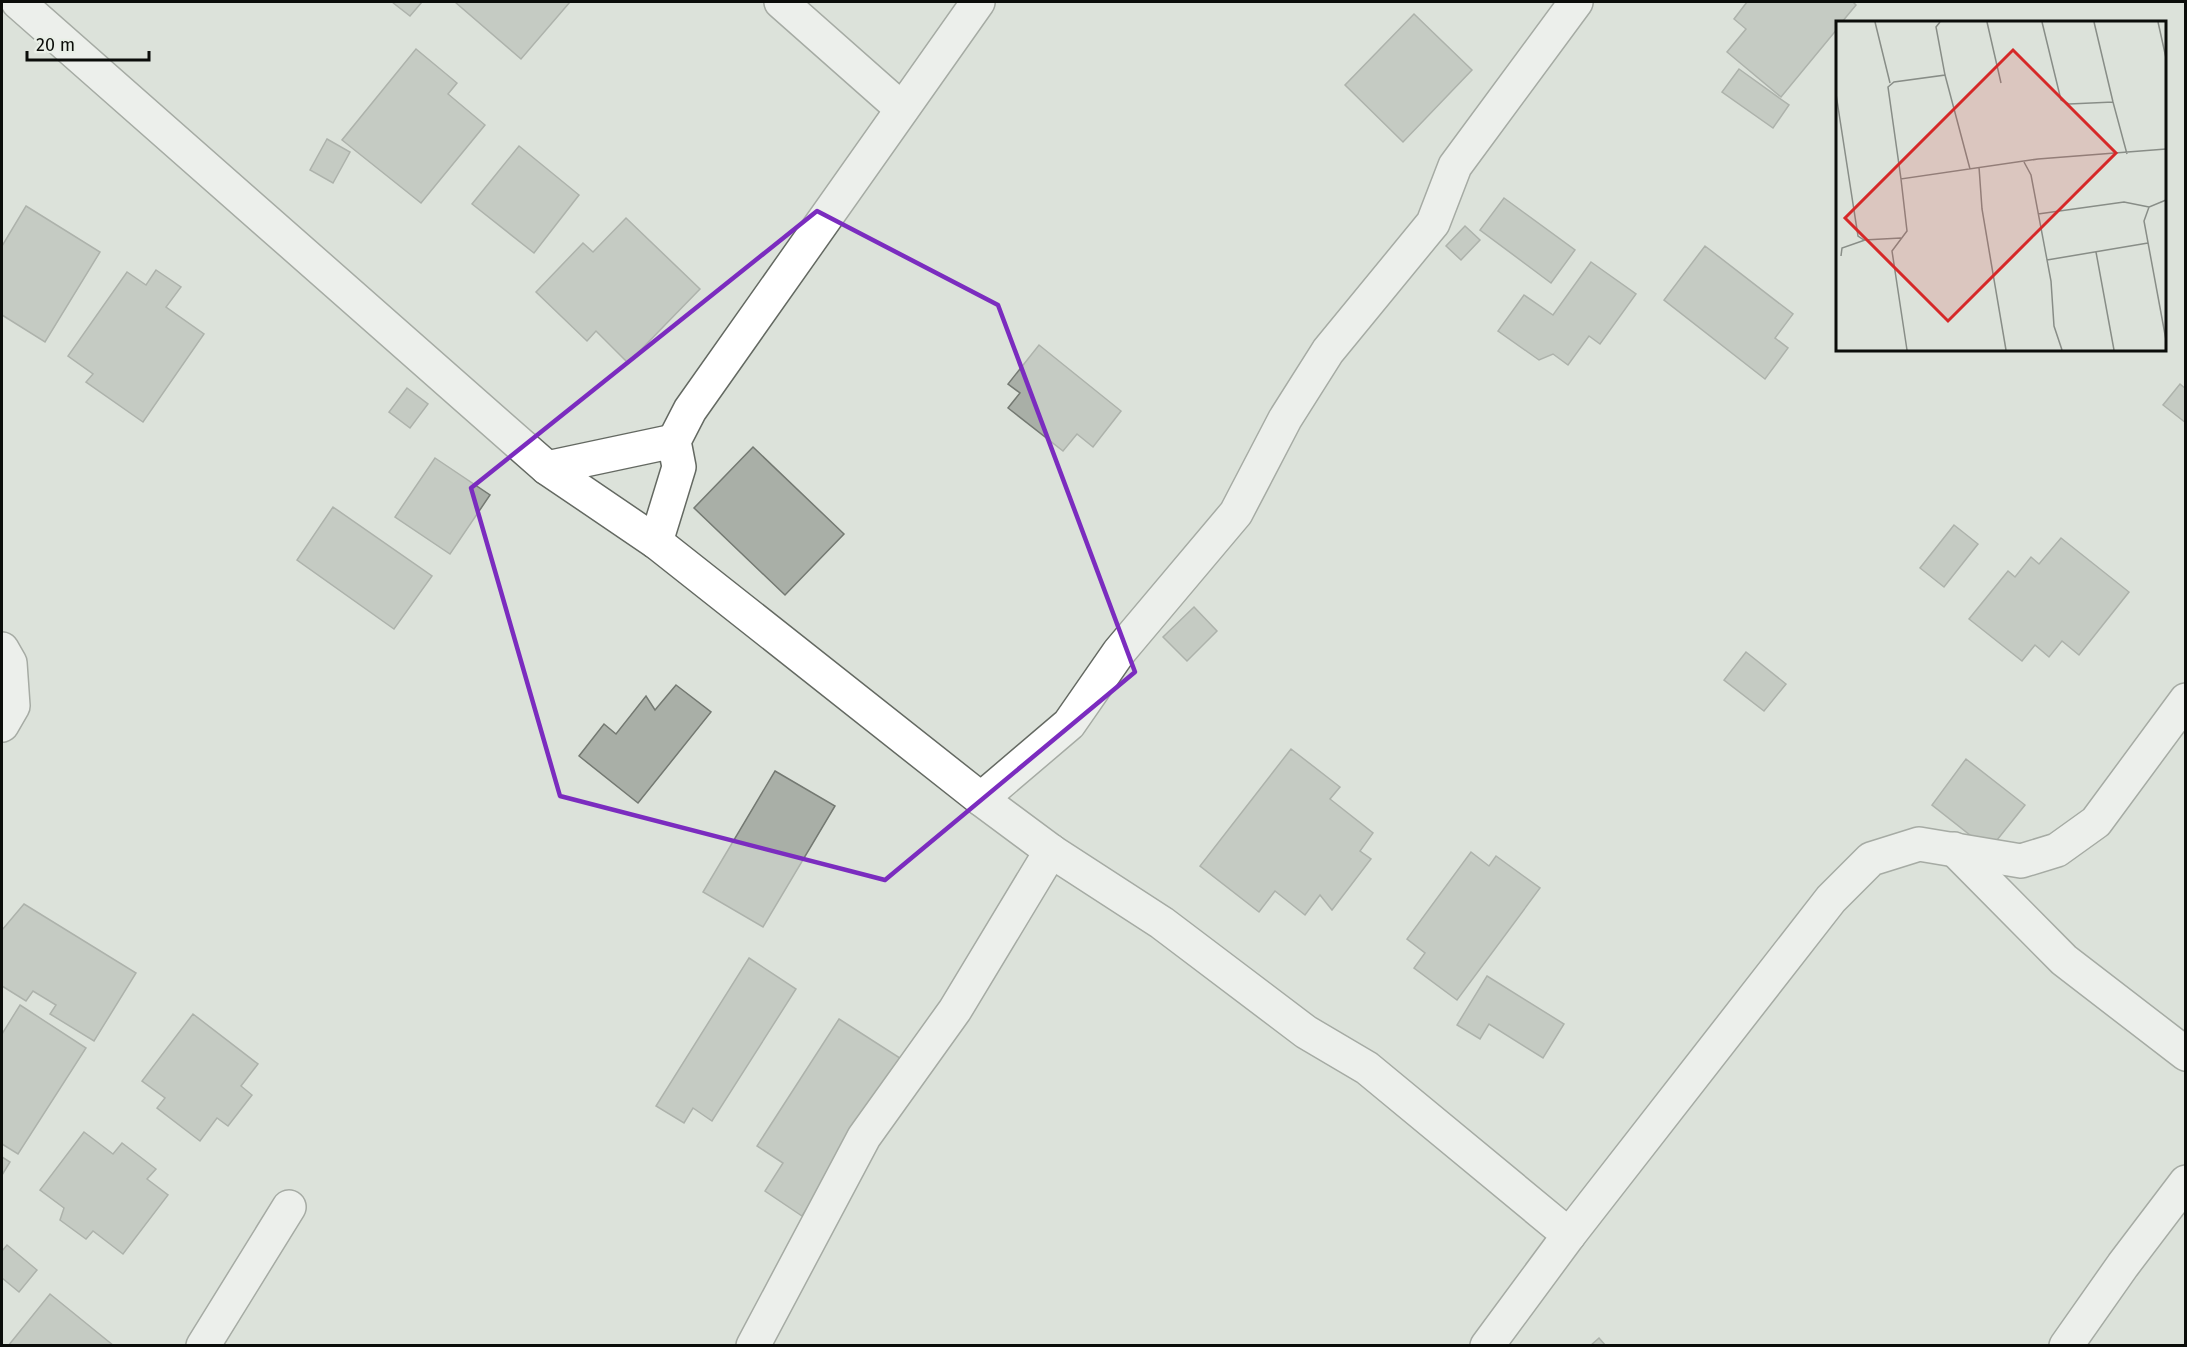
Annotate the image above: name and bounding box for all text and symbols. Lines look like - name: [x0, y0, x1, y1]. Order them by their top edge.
- inset map: [1836, 21, 2166, 351]
- scale bar: [27, 24, 148, 62]
- text: 20 m: [36, 34, 75, 56]

